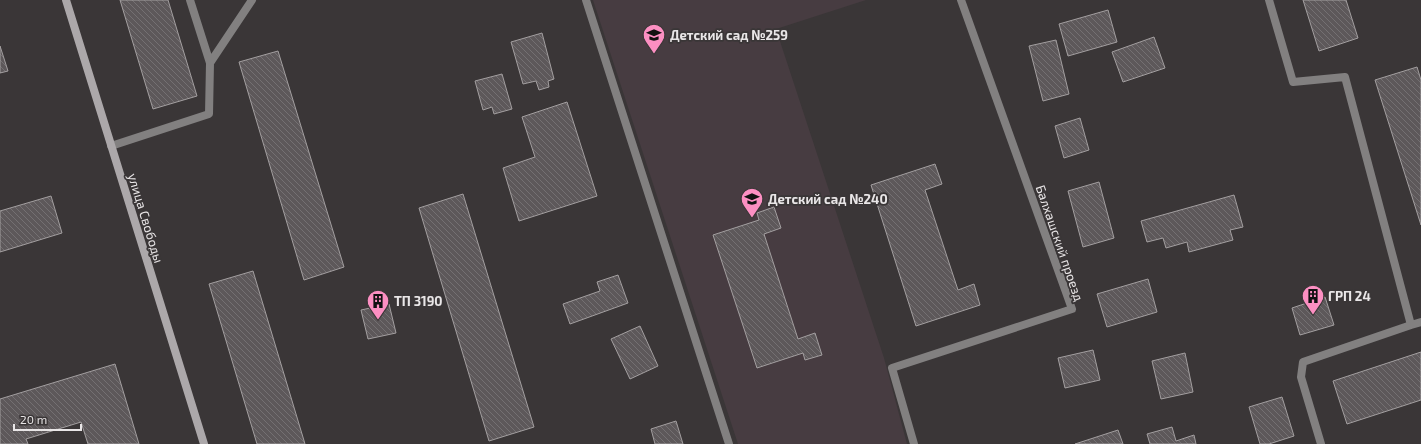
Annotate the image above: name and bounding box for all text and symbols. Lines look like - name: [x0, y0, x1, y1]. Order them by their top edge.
- school or university icon: Детский сад №259: [641, 22, 667, 55]
- place label: Детский сад №259: [670, 27, 788, 43]
- street label: улица Свободы: [125, 171, 167, 265]
- street label: Балхашский проезд: [1033, 183, 1088, 304]
- school or university icon: Детский сад №240: [739, 186, 765, 219]
- place label: Детский сад №240: [768, 191, 888, 207]
- building icon: ГРП 24: [1300, 283, 1326, 316]
- building icon: ТП 3190: [365, 288, 391, 321]
- place label: ГРП 24: [1328, 288, 1371, 304]
- place label: ТП 3190: [394, 293, 443, 309]
- scale bar: [14, 406, 81, 432]
- text: 20 m: [20, 412, 47, 426]

